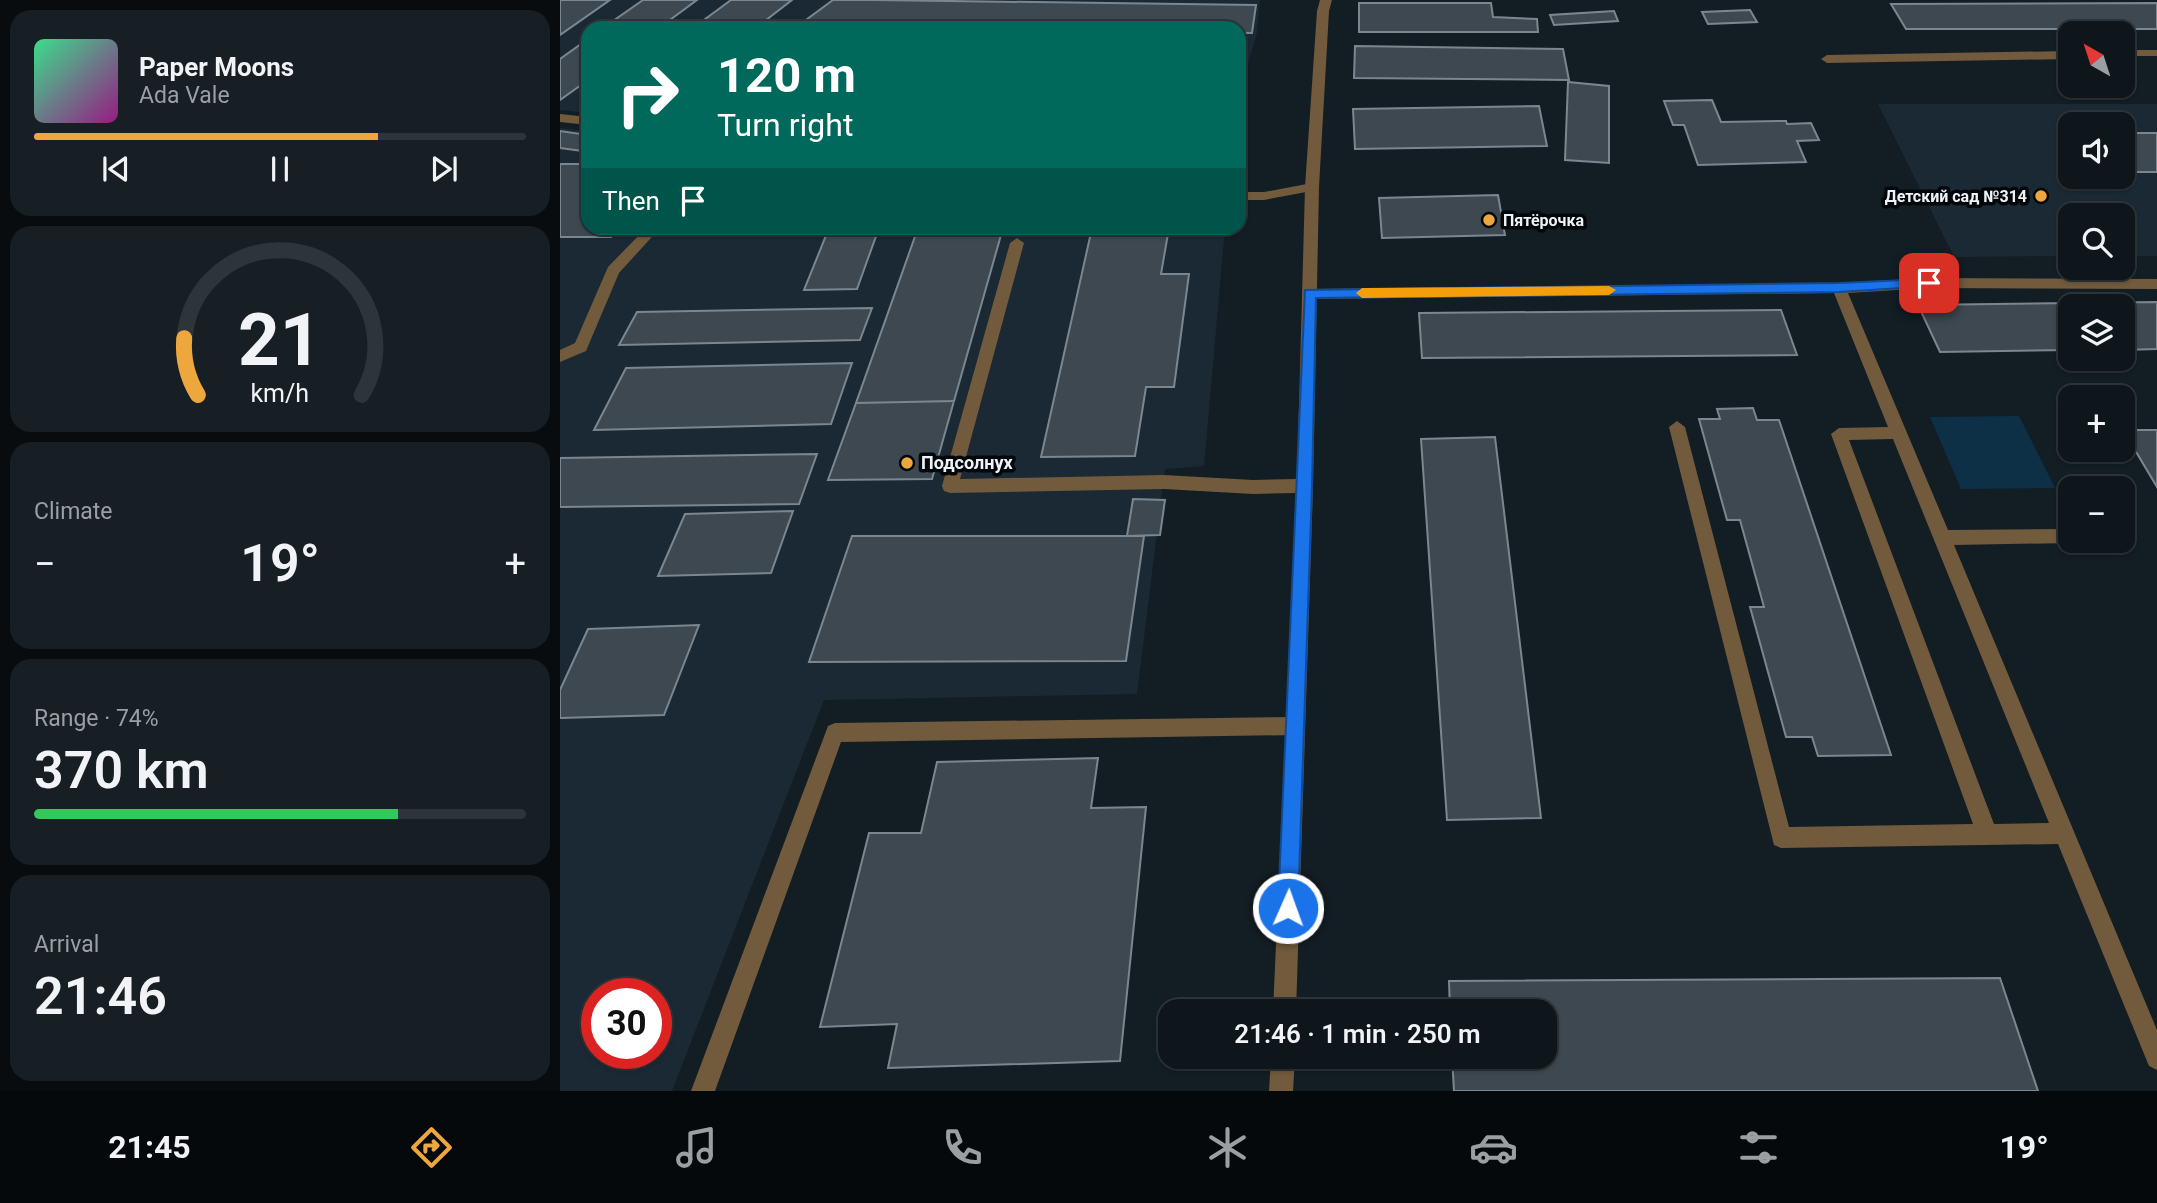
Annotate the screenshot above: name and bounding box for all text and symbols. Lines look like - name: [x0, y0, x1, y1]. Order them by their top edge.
- north arrow: [2058, 21, 2135, 98]
- map controls: [2058, 21, 2135, 553]
- text: 120 m: [717, 47, 856, 104]
- icon: right: [602, 49, 693, 140]
- text: Paper Moons: [139, 52, 294, 82]
- text: Ada Vale: [139, 82, 230, 109]
- text: Turn right: [717, 106, 853, 144]
- button: sound: [2058, 112, 2135, 189]
- icon: previous: [97, 150, 135, 188]
- icon: pause: [261, 150, 299, 188]
- icon: next: [425, 150, 463, 188]
- icon: arrive: [674, 182, 712, 220]
- text: Then: [602, 186, 660, 216]
- place label: Детский сад №314: [1885, 187, 2027, 206]
- marker: Детский сад №314: [2033, 188, 2049, 204]
- button: search: [2058, 203, 2135, 280]
- place label: Пятёрочка: [1503, 211, 1584, 230]
- marker: Пятёрочка: [1481, 212, 1497, 228]
- pin: [1899, 253, 1959, 313]
- icon: arrive: [1910, 264, 1948, 302]
- button: layers: [2058, 294, 2135, 371]
- text: 21: [238, 298, 322, 384]
- text: km/h: [251, 379, 309, 408]
- button: +: [2058, 385, 2135, 462]
- place label: Подсолнух: [921, 452, 1013, 473]
- marker: Подсолнух: [899, 455, 915, 471]
- button: −: [2058, 476, 2135, 553]
- text: Climate: [34, 498, 113, 525]
- text: 19°: [240, 533, 320, 594]
- text: −: [34, 542, 56, 586]
- text: +: [504, 542, 526, 586]
- text: Range · 74%: [34, 705, 159, 732]
- text: 370 km: [34, 740, 209, 801]
- position arrow: [1251, 871, 1325, 945]
- text: Arrival: [34, 931, 99, 958]
- text: 21:46: [34, 966, 167, 1027]
- speed limit sign: 30: [581, 978, 672, 1069]
- text: 21:46 · 1 min · 250 m: [1234, 1019, 1481, 1049]
- icon: directions: [407, 1123, 456, 1172]
- icon: music: [672, 1123, 721, 1172]
- icon: phone: [938, 1123, 987, 1172]
- icon: climate: [1203, 1123, 1252, 1172]
- icon: car: [1469, 1123, 1518, 1172]
- icon: filters: [1734, 1123, 1783, 1172]
- text: 21:45: [108, 1128, 191, 1166]
- text: 19°: [2000, 1128, 2049, 1166]

